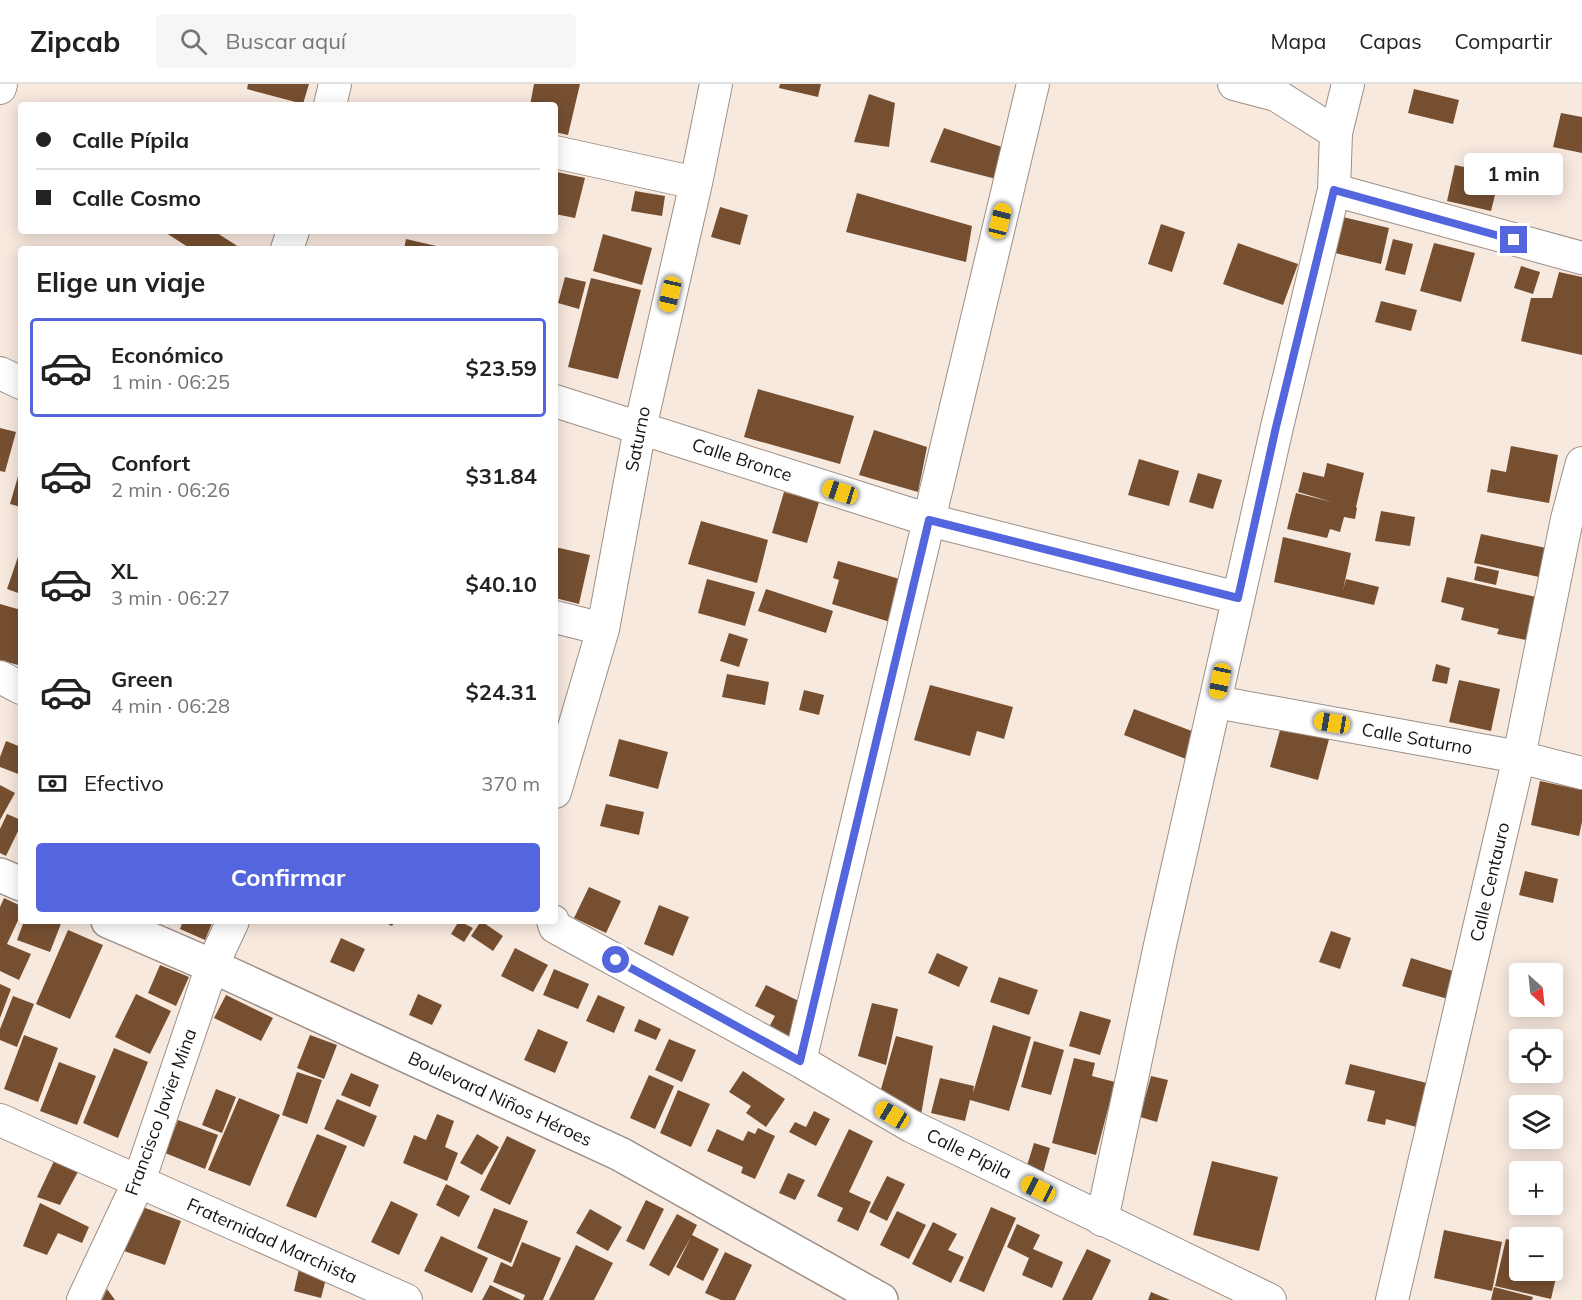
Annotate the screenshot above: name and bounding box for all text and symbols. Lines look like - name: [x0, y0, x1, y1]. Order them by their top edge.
- search box: [156, 14, 576, 68]
- text: Zipcab: [30, 24, 120, 59]
- icon: search: [177, 25, 210, 58]
- text: Buscar aquí: [225, 27, 346, 55]
- text: Mapa: [1271, 28, 1326, 54]
- text: Capas: [1359, 28, 1422, 54]
- text: Compartir: [1455, 28, 1552, 54]
- text: Calle Pípila: [72, 126, 189, 154]
- callout: 1 min: [1464, 153, 1564, 195]
- text: 1 min: [1487, 161, 1540, 186]
- text: Calle Cosmo: [72, 184, 201, 212]
- car: [987, 201, 1013, 241]
- route end: [1500, 226, 1527, 253]
- text: Elige un viaje: [36, 265, 205, 299]
- car: [657, 274, 683, 314]
- icon: car: [39, 341, 93, 395]
- text: Económico: [111, 341, 224, 369]
- text: $23.59: [466, 354, 537, 382]
- text: 1 min · 06:25: [111, 369, 230, 394]
- street label: Saturno: [620, 404, 655, 474]
- street label: Calle Bronce: [689, 433, 795, 487]
- icon: car: [39, 449, 93, 503]
- text: Confort: [111, 449, 190, 477]
- text: $31.84: [466, 462, 537, 490]
- text: 2 min · 06:26: [111, 477, 230, 502]
- car: [820, 478, 860, 506]
- icon: car: [39, 557, 93, 611]
- text: XL: [111, 557, 138, 585]
- text: $40.10: [466, 570, 537, 598]
- text: 3 min · 06:27: [111, 585, 230, 610]
- car: [1207, 662, 1233, 700]
- icon: car: [39, 665, 93, 719]
- text: Green: [111, 665, 173, 693]
- text: $24.31: [466, 678, 537, 706]
- text: 4 min · 06:28: [111, 693, 230, 718]
- car: [1313, 711, 1351, 735]
- street label: Calle Saturno: [1360, 717, 1474, 760]
- icon: cash: [36, 767, 69, 800]
- text: Efectivo: [84, 769, 164, 797]
- text: 370 m: [481, 771, 540, 796]
- street label: Calle Centauro: [1465, 820, 1514, 944]
- button: Confirmar: [36, 843, 540, 912]
- route start: [602, 946, 629, 973]
- north arrow: [1509, 963, 1563, 1017]
- map controls: [1509, 963, 1563, 1281]
- street label: Francisco Javier Mina: [120, 1025, 201, 1199]
- button: locate: [1509, 1029, 1563, 1083]
- street label: Boulevard Niños Héroes: [405, 1046, 596, 1151]
- button: layers: [1509, 1095, 1563, 1149]
- car: [872, 1098, 912, 1132]
- street label: Calle Pípila: [923, 1123, 1016, 1184]
- button: +: [1509, 1161, 1563, 1215]
- car: [1018, 1173, 1058, 1205]
- street label: Fraternidad Marchista: [183, 1193, 361, 1288]
- button: −: [1509, 1227, 1563, 1281]

